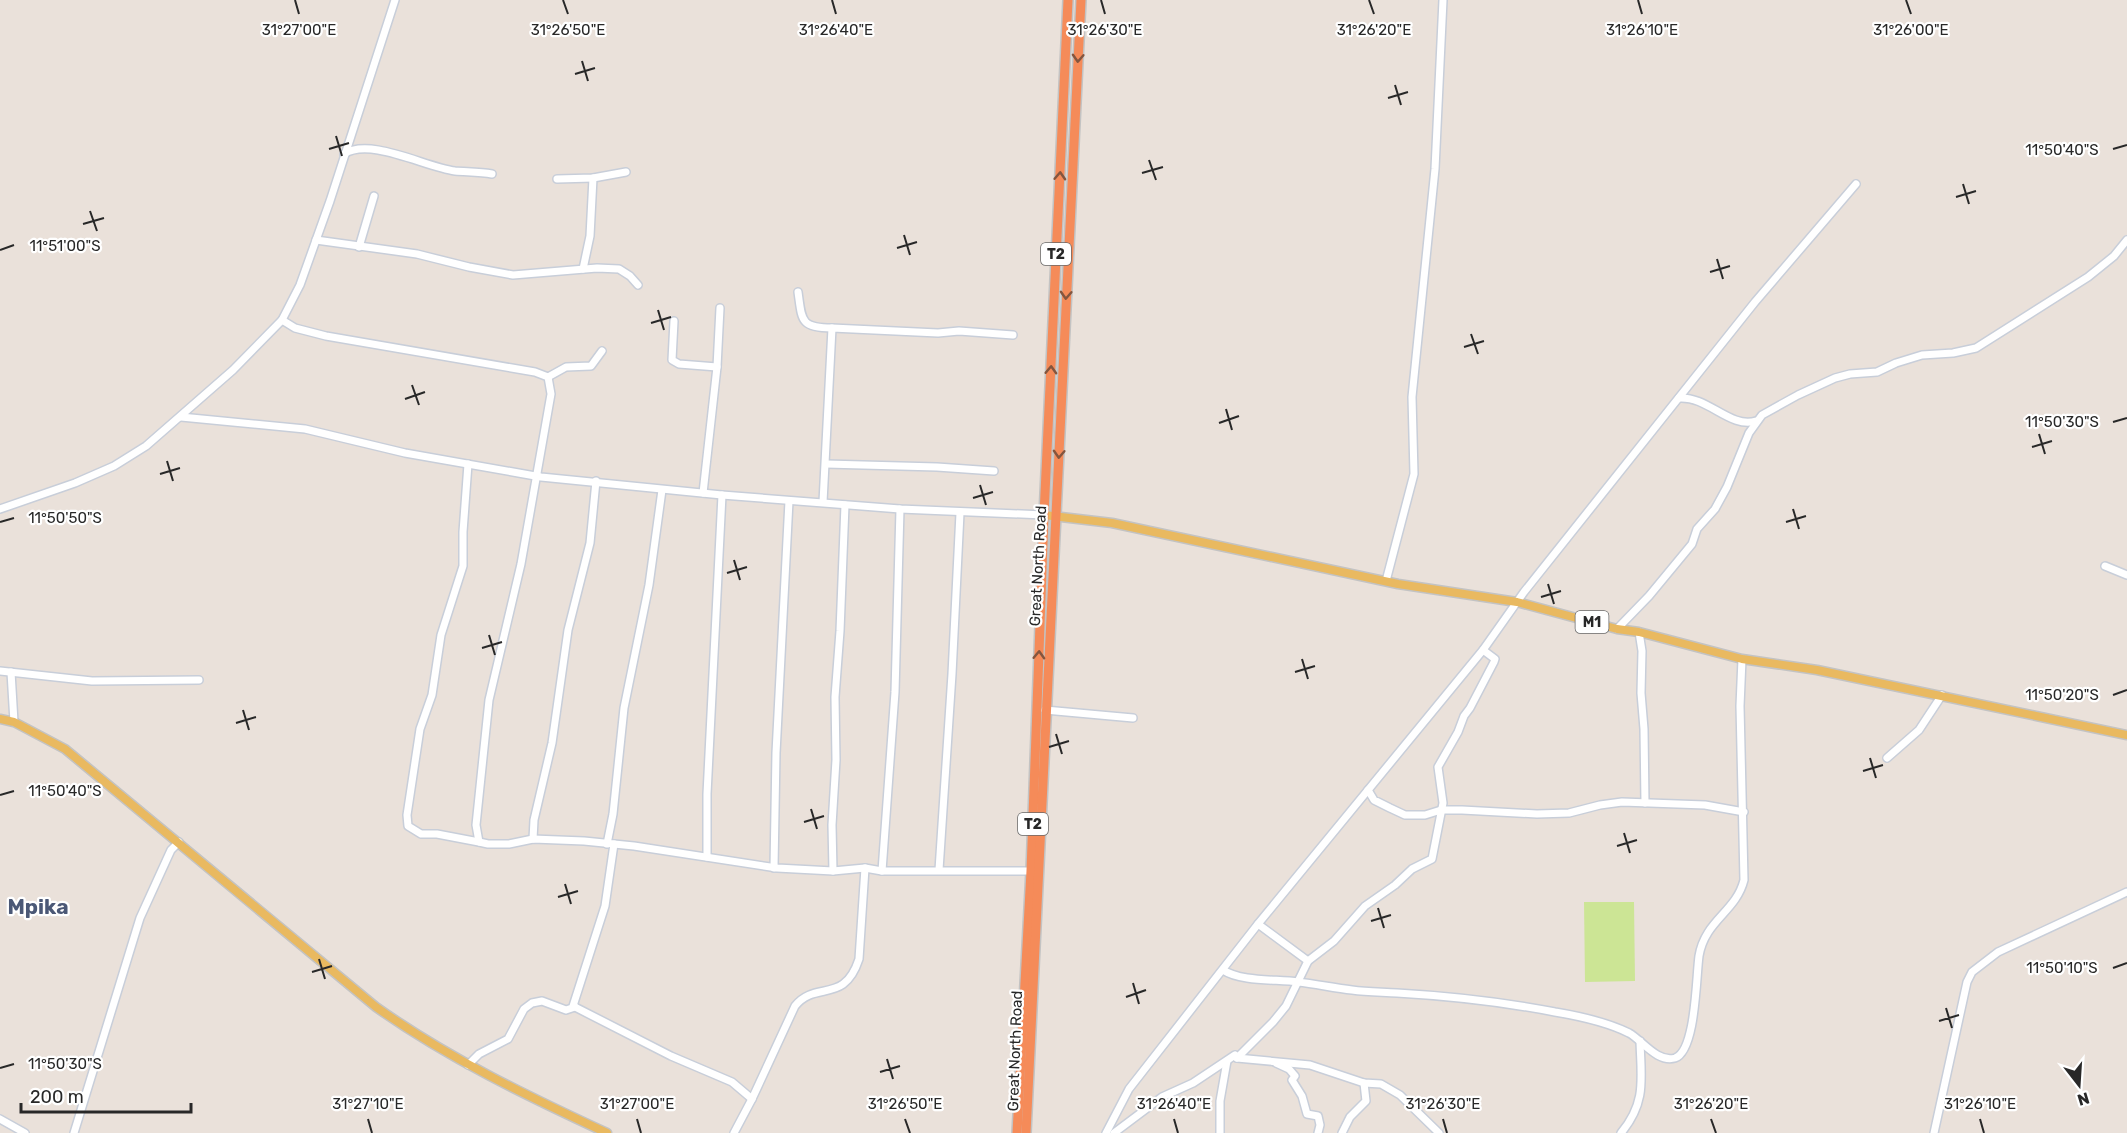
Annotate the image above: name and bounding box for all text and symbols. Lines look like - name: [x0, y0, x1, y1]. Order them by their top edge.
- text: 31°27'00"E: [262, 21, 336, 39]
- text: 31°26'50"E: [531, 21, 605, 39]
- text: 31°26'40"E: [799, 21, 873, 39]
- text: 31°26'30"E: [1068, 21, 1142, 39]
- text: 31°26'20"E: [1337, 21, 1411, 39]
- text: 31°26'10"E: [1606, 21, 1678, 39]
- text: 31°26'00"E: [1873, 21, 1949, 39]
- one-way arrow: [1071, 54, 1084, 63]
- text: 11°50'40"S: [2025, 141, 2099, 159]
- one-way arrow: [1053, 171, 1066, 180]
- text: 11°51'00"S: [29, 237, 101, 255]
- road number: T2: [1041, 243, 1071, 265]
- one-way arrow: [1060, 291, 1073, 300]
- one-way arrow: [1045, 366, 1057, 375]
- text: 11°50'30"S: [2025, 413, 2099, 431]
- one-way arrow: [1053, 449, 1066, 458]
- street label: Great North Road: [1026, 505, 1050, 627]
- text: 11°50'50"S: [28, 509, 102, 527]
- road number: M1: [1576, 611, 1608, 633]
- one-way arrow: [1033, 651, 1045, 660]
- text: 11°50'20"S: [2025, 686, 2099, 704]
- text: 11°50'40"S: [28, 782, 102, 800]
- road number: T2: [1018, 813, 1048, 835]
- district label: Mpika: [7, 894, 69, 919]
- text: 11°50'10"S: [2026, 959, 2098, 977]
- street label: Great North Road: [1004, 990, 1026, 1112]
- text: 11°50'30"S: [28, 1055, 102, 1073]
- north arrow: [2049, 1055, 2109, 1115]
- scale bar: [21, 1076, 190, 1114]
- text: 200 m: [30, 1086, 84, 1108]
- text: N: [2075, 1088, 2092, 1110]
- text: 31°27'10"E: [332, 1095, 404, 1113]
- text: 31°27'00"E: [600, 1095, 674, 1113]
- text: 31°26'50"E: [868, 1095, 942, 1113]
- text: 31°26'40"E: [1137, 1095, 1211, 1113]
- text: 31°26'30"E: [1406, 1095, 1480, 1113]
- text: 31°26'20"E: [1674, 1095, 1748, 1113]
- text: 31°26'10"E: [1944, 1095, 2016, 1113]

